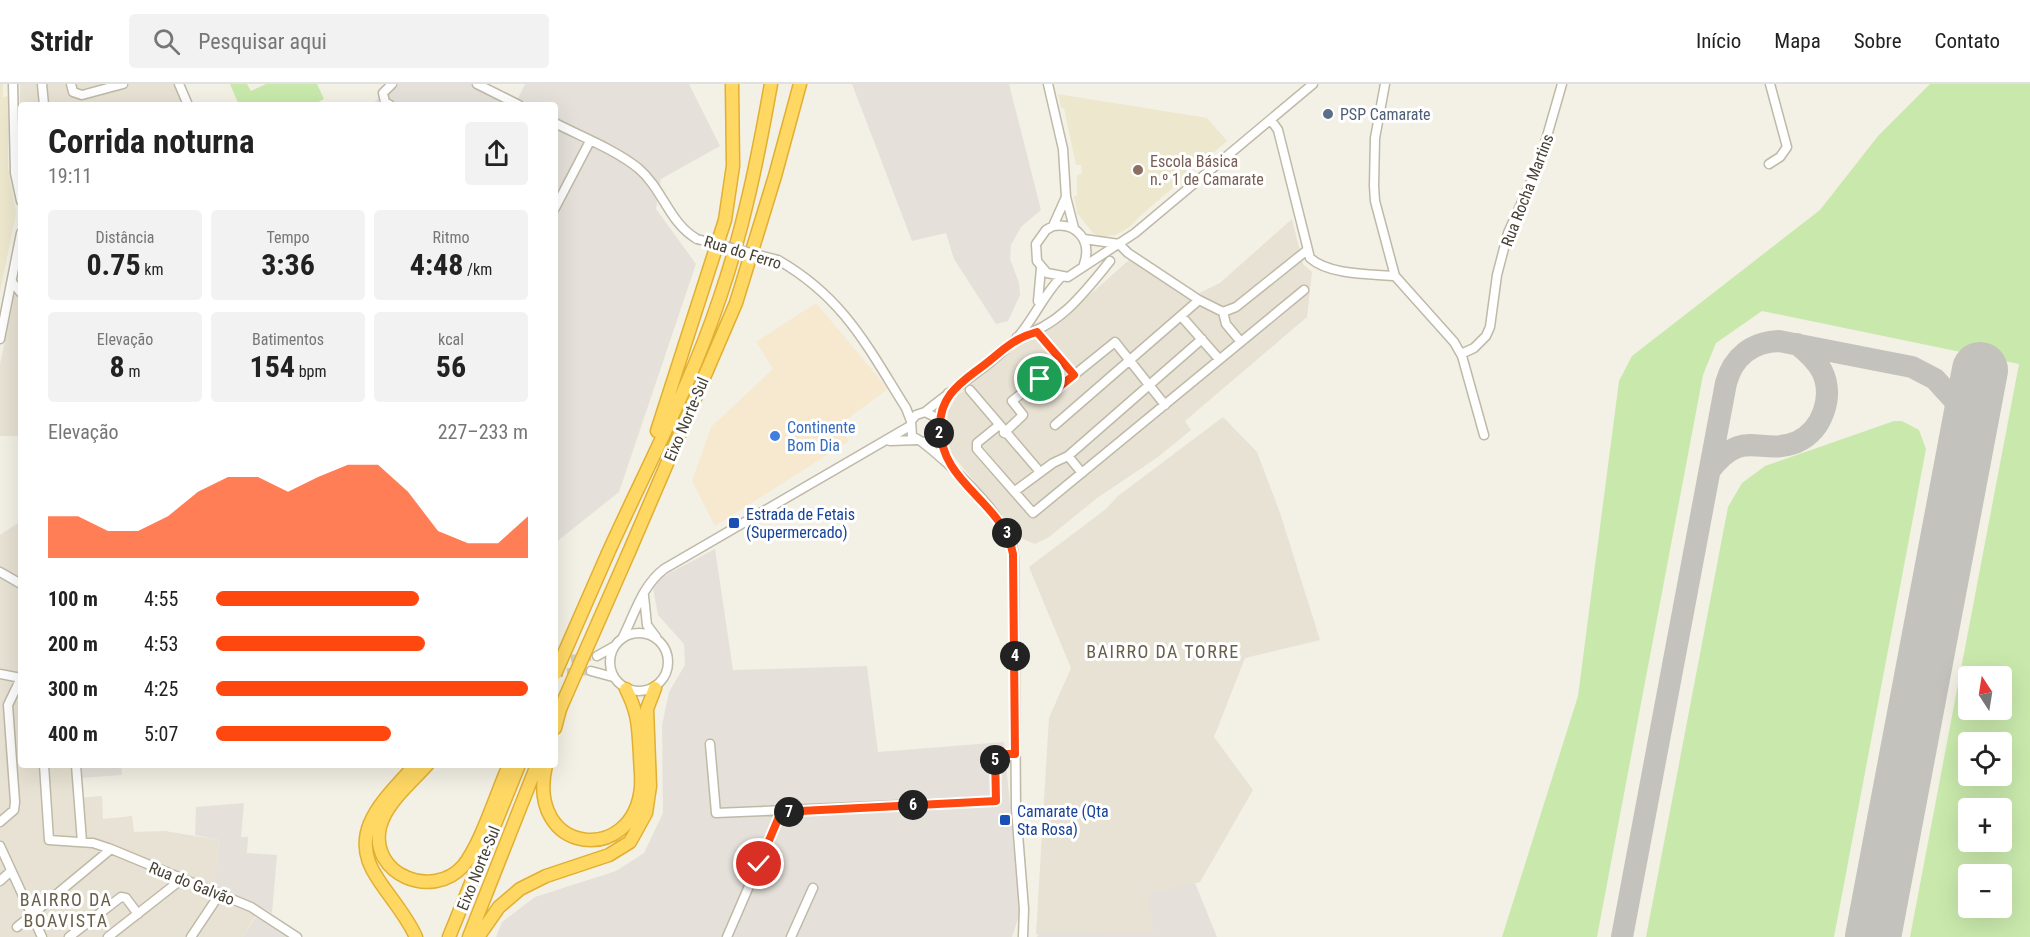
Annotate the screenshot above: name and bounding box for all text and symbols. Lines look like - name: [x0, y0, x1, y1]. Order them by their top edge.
- search box: [129, 14, 549, 68]
- text: Stridr: [30, 25, 93, 58]
- icon: search: [150, 25, 183, 58]
- text: Pesquisar aqui: [198, 29, 327, 54]
- text: Início: [1696, 29, 1741, 53]
- text: Mapa: [1774, 29, 1821, 53]
- text: Sobre: [1854, 29, 1902, 53]
- text: Contato: [1935, 29, 2000, 53]
- place label: PSP Camarate: [1340, 105, 1431, 124]
- marker: PSP Camarate: [1321, 107, 1335, 121]
- text: Corrida noturna: [48, 122, 255, 161]
- button: share: [465, 122, 528, 185]
- street label: Rua Rocha Martins: [1497, 131, 1558, 249]
- place label: Escola Básica n.º 1 de Camarate: [1150, 152, 1264, 189]
- marker: Escola Básica n.º 1 de Camarate: [1131, 163, 1145, 177]
- text: 19:11: [48, 164, 92, 188]
- text: Distância: [96, 228, 154, 247]
- text: Tempo: [266, 228, 310, 247]
- text: Ritmo: [433, 228, 469, 247]
- street label: Rua do Ferro: [702, 232, 784, 273]
- text: 0.75: [86, 247, 141, 282]
- text: 3:36: [261, 247, 315, 282]
- text: 4:48: [410, 247, 463, 282]
- text: km: [141, 260, 164, 279]
- text: /km: [463, 260, 492, 279]
- text: Elevação: [97, 330, 153, 349]
- text: Batimentos: [252, 330, 324, 349]
- text: kcal: [438, 330, 464, 349]
- text: 8: [110, 349, 125, 384]
- text: 154: [250, 349, 295, 384]
- text: 56: [436, 349, 466, 384]
- pin: [1014, 353, 1065, 404]
- text: m: [125, 362, 140, 381]
- text: bpm: [295, 362, 326, 381]
- icon: arrive: [1023, 362, 1056, 395]
- street label: Eixo Norte-Sul: [660, 374, 713, 464]
- place label: Continente Bom Dia: [787, 418, 856, 455]
- pin: 2: [924, 418, 954, 448]
- text: Elevação: [48, 420, 119, 444]
- text: 227–233 m: [438, 420, 528, 444]
- text: 2: [935, 423, 943, 442]
- marker: Continente Bom Dia: [768, 429, 782, 443]
- place label: Estrada de Fetais (Supermercado): [746, 505, 855, 542]
- marker: Estrada de Fetais (Supermercado): [727, 516, 741, 530]
- pin: 3: [992, 518, 1022, 548]
- text: 3: [1003, 523, 1011, 542]
- text: 100 m: [48, 587, 98, 611]
- text: 4:55: [144, 587, 178, 611]
- text: 200 m: [48, 632, 98, 656]
- text: 4:53: [144, 632, 178, 656]
- pin: 4: [1000, 641, 1030, 671]
- district label: BAIRRO DA TORRE: [1086, 641, 1240, 662]
- text: 4: [1011, 646, 1019, 665]
- north arrow: [1958, 666, 2012, 720]
- map controls: [1958, 666, 2012, 918]
- text: 300 m: [48, 677, 98, 701]
- text: 4:25: [144, 677, 178, 701]
- text: 400 m: [48, 722, 98, 746]
- text: 5:07: [144, 722, 178, 746]
- button: locate: [1958, 732, 2012, 786]
- pin: 5: [980, 745, 1010, 775]
- text: 5: [991, 750, 999, 769]
- pin: 6: [898, 790, 928, 820]
- text: 6: [909, 795, 917, 814]
- pin: 7: [774, 797, 804, 827]
- button: +: [1958, 798, 2012, 852]
- text: 7: [785, 802, 793, 821]
- place label: Camarate (Qta Sta Rosa): [1017, 802, 1109, 839]
- marker: Camarate (Qta Sta Rosa): [998, 813, 1012, 827]
- street label: Eixo Norte-Sul: [453, 823, 504, 913]
- pin: [733, 838, 784, 889]
- icon: check: [742, 847, 775, 880]
- street label: Rua do Galvão: [146, 858, 237, 909]
- button: −: [1958, 864, 2012, 918]
- district label: BAIRRO DA BOAVISTA: [20, 889, 112, 931]

